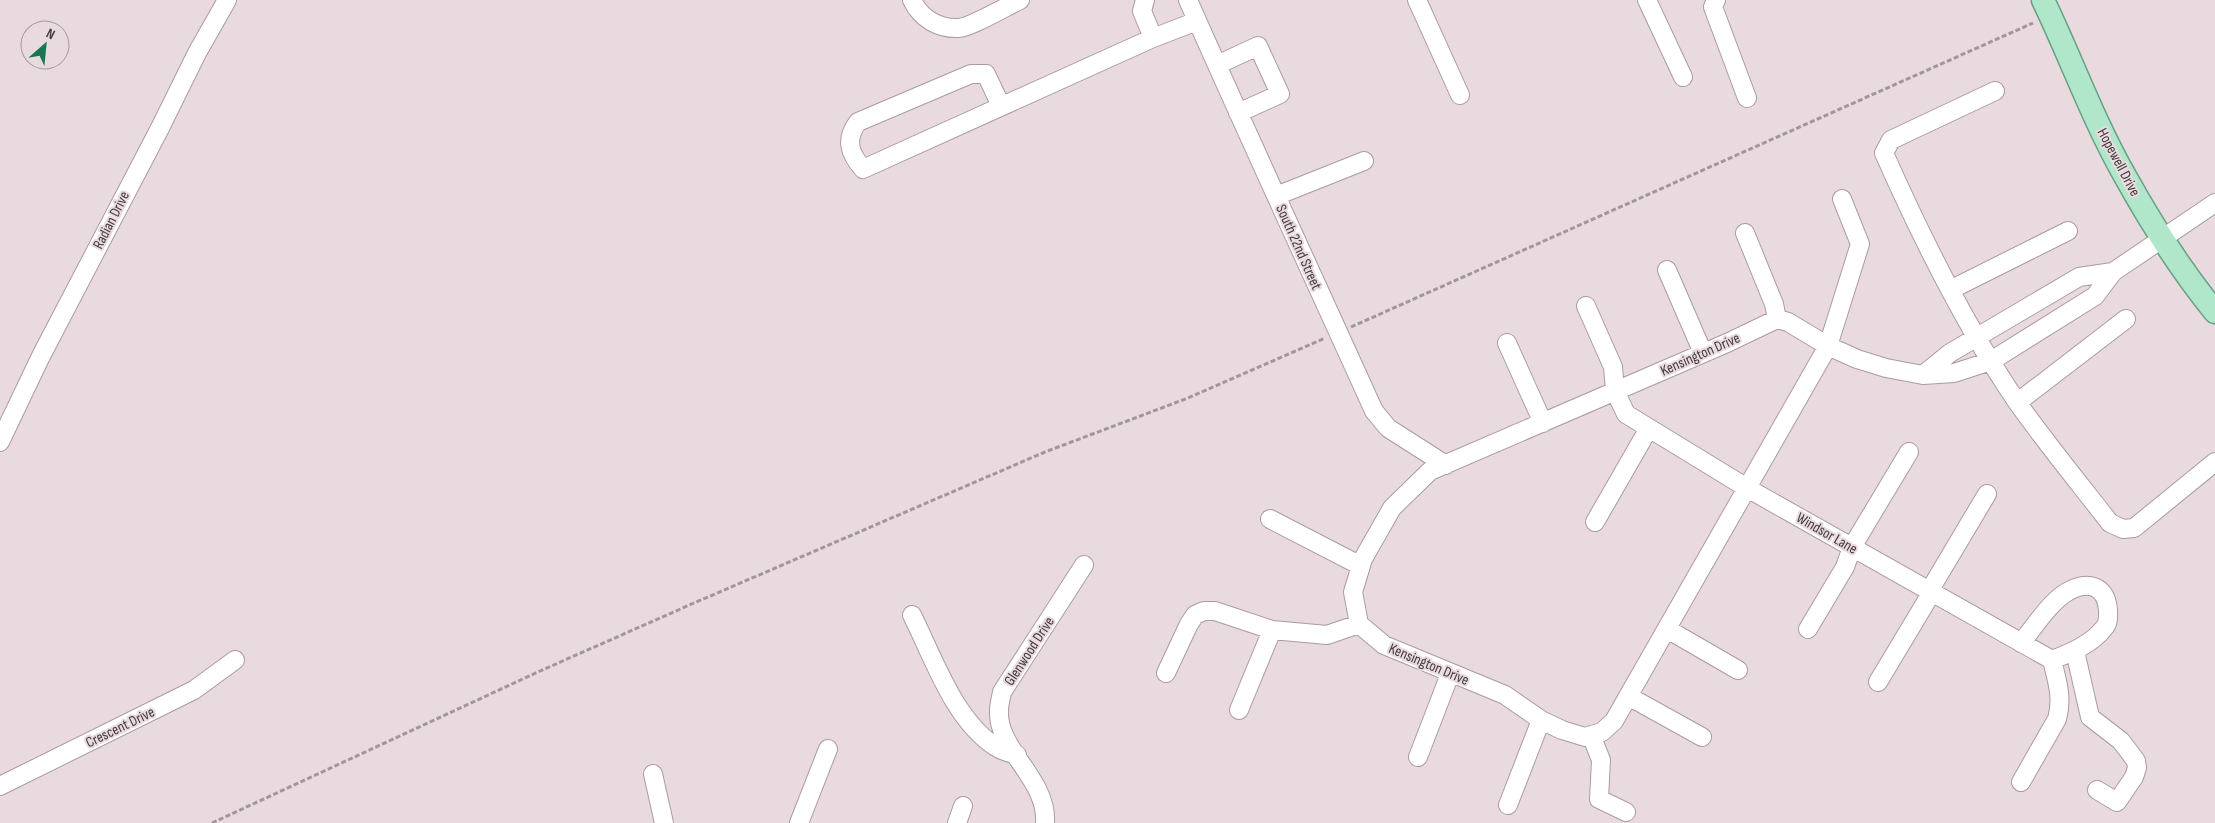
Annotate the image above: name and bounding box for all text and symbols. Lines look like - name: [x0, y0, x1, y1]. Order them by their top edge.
- north arrow: [20, 20, 70, 70]
- text: N: [43, 25, 58, 43]
- street label: Hopewell Drive: [2093, 125, 2144, 200]
- street label: Radian Drive: [89, 188, 134, 252]
- street label: South 22nd Street: [1271, 202, 1326, 293]
- street label: Kensington Drive: [1657, 328, 1743, 380]
- street label: Windsor Lane: [1793, 508, 1861, 558]
- street label: Glenwood Drive: [1000, 613, 1059, 689]
- street label: Kensington Drive: [1386, 639, 1472, 690]
- street label: Crescent Drive: [83, 703, 158, 752]

